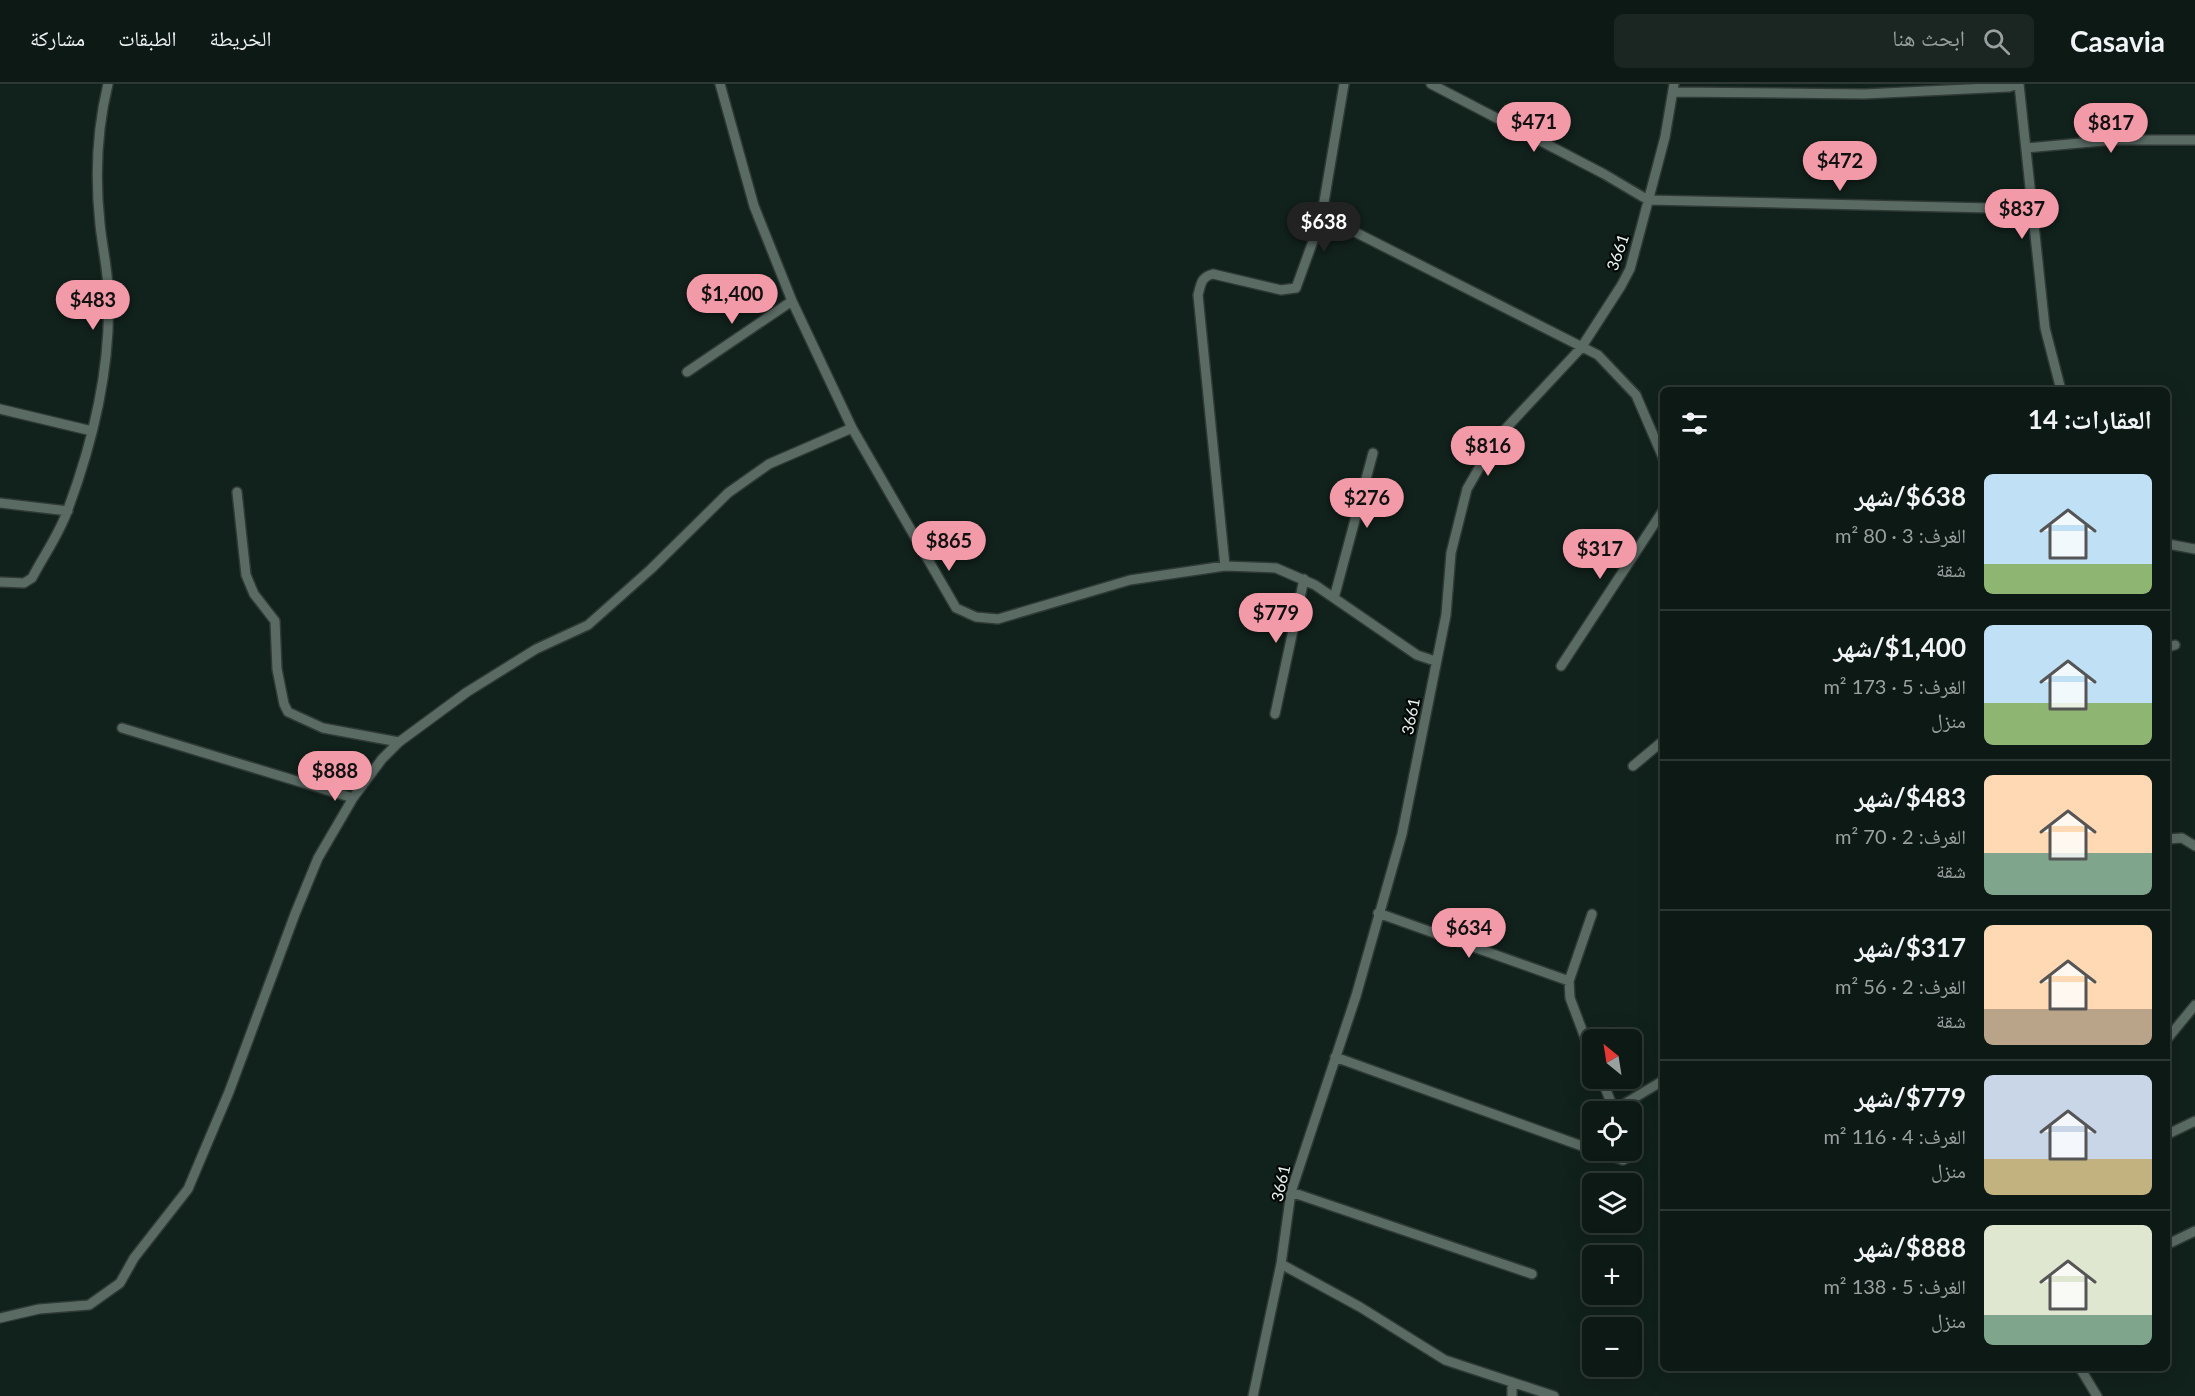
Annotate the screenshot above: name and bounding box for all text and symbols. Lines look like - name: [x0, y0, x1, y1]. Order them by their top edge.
- search box: [1614, 14, 2034, 68]
- text: ابحث هنا: [1892, 24, 1965, 51]
- text: Casavia: [2070, 24, 2165, 58]
- text: مشاركة: [30, 25, 85, 50]
- text: الطبقات: [118, 25, 177, 50]
- text: الخريطة: [210, 25, 271, 50]
- icon: search: [1980, 25, 2013, 58]
- pin: $471: [1498, 102, 1570, 153]
- pin: $817: [2075, 103, 2147, 154]
- text: $471: [1511, 109, 1557, 133]
- text: $817: [2088, 110, 2134, 134]
- pin: $472: [1804, 141, 1876, 192]
- text: $472: [1817, 148, 1863, 172]
- pin: $837: [1986, 189, 2058, 240]
- text: $837: [1999, 196, 2045, 220]
- pin: $638: [1288, 202, 1360, 253]
- text: $638: [1301, 209, 1347, 233]
- street label: 3661: [1602, 231, 1632, 273]
- pin: $1,400: [683, 274, 781, 325]
- pin: $483: [57, 280, 129, 331]
- text: $1,400: [701, 281, 763, 305]
- text: $483: [70, 287, 116, 311]
- text: العقارات: 14: [2028, 403, 2152, 435]
- icon: filters: [1678, 407, 1711, 440]
- pin: $816: [1452, 426, 1524, 477]
- text: $816: [1465, 433, 1511, 457]
- pin: $276: [1331, 478, 1403, 529]
- text: $638/شهر: [1855, 480, 1966, 512]
- text: $276: [1344, 485, 1390, 509]
- icon: home: [2032, 498, 2104, 570]
- pin: $865: [913, 521, 985, 572]
- text: الغرف: 3 · 80 m²: [1835, 523, 1966, 547]
- text: $865: [926, 528, 972, 552]
- pin: $317: [1564, 529, 1636, 580]
- text: $317: [1577, 536, 1623, 560]
- text: شقة: [1936, 557, 1966, 581]
- pin: $779: [1240, 593, 1312, 644]
- text: $779: [1253, 600, 1299, 624]
- text: $1,400/شهر: [1834, 631, 1966, 663]
- icon: home: [2032, 649, 2104, 721]
- text: الغرف: 5 · 173 m²: [1823, 674, 1966, 698]
- street label: 3661: [1397, 696, 1423, 736]
- text: منزل: [1931, 708, 1966, 732]
- pin: $888: [299, 751, 371, 802]
- text: $888: [312, 758, 358, 782]
- text: $483/شهر: [1855, 781, 1966, 813]
- icon: home: [2032, 799, 2104, 871]
- text: الغرف: 2 · 70 m²: [1835, 824, 1966, 848]
- text: شقة: [1936, 858, 1966, 882]
- pin: $634: [1433, 908, 1505, 959]
- text: $634: [1446, 915, 1492, 939]
- text: $317/شهر: [1855, 931, 1966, 963]
- icon: home: [2032, 949, 2104, 1021]
- text: الغرف: 2 · 56 m²: [1835, 974, 1966, 998]
- text: شقة: [1936, 1008, 1966, 1032]
- north arrow: [1582, 1029, 1642, 1089]
- map controls: [1582, 1029, 1642, 1377]
- text: $779/شهر: [1855, 1081, 1966, 1113]
- icon: home: [2032, 1099, 2104, 1171]
- button: locate: [1582, 1101, 1642, 1161]
- text: الغرف: 4 · 116 m²: [1823, 1124, 1966, 1148]
- text: منزل: [1931, 1158, 1966, 1182]
- street label: 3661: [1267, 1163, 1293, 1203]
- button: layers: [1582, 1173, 1642, 1233]
- text: $888/شهر: [1855, 1231, 1966, 1263]
- button: +: [1582, 1245, 1642, 1305]
- icon: home: [2032, 1249, 2104, 1321]
- text: الغرف: 5 · 138 m²: [1823, 1274, 1966, 1298]
- text: منزل: [1931, 1308, 1966, 1332]
- button: −: [1582, 1317, 1642, 1377]

